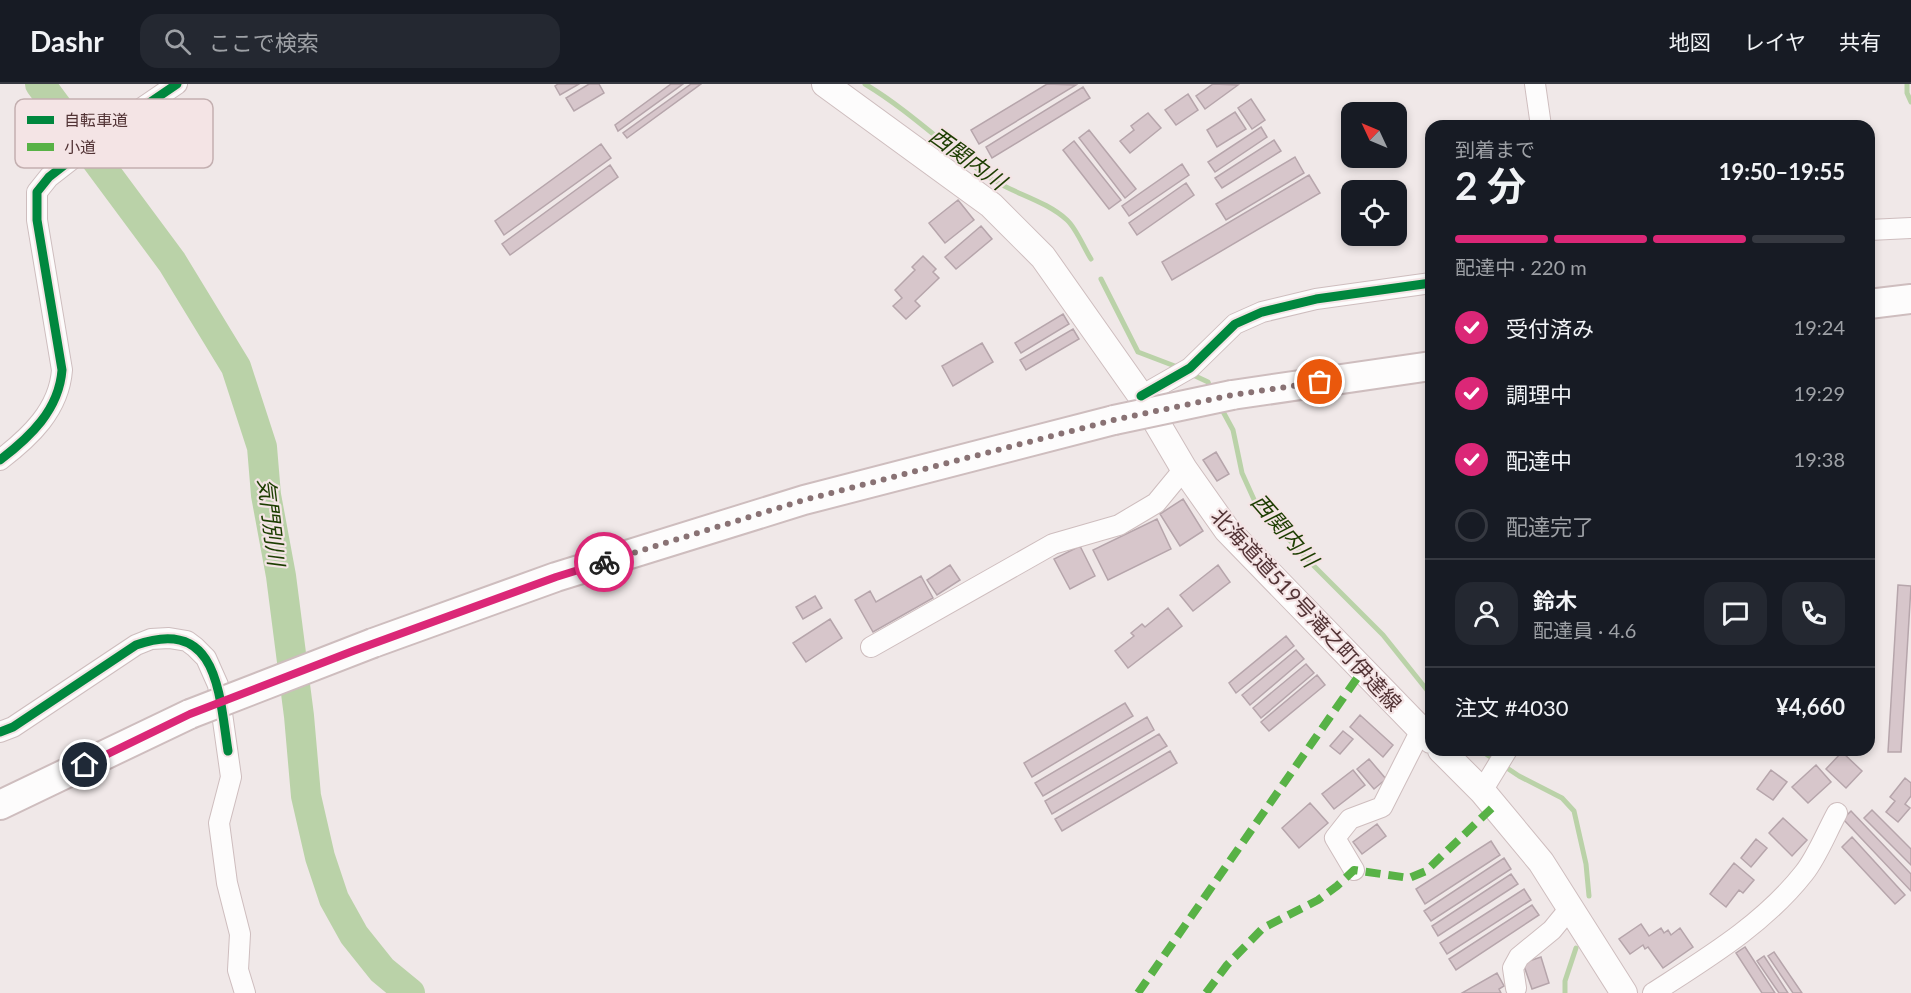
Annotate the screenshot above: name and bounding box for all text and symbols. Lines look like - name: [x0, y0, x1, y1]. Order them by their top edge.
- search box: [140, 14, 560, 68]
- text: Dashr: [30, 24, 104, 58]
- icon: search: [161, 25, 194, 58]
- text: ここで検索: [209, 29, 319, 56]
- text: 地図: [1669, 29, 1711, 54]
- text: レイヤ: [1744, 29, 1806, 54]
- text: 共有: [1839, 29, 1881, 54]
- legend: [15, 99, 213, 168]
- north arrow: [1341, 102, 1407, 168]
- map controls: [1341, 102, 1407, 246]
- text: 自転車道: [64, 110, 128, 129]
- water label: 西関内川: [924, 121, 1013, 196]
- text: 小道: [64, 137, 96, 156]
- text: 到着まで: [1455, 137, 1535, 161]
- text: 19:50–19:55: [1719, 158, 1845, 185]
- text: 2 分: [1455, 162, 1526, 208]
- button: locate: [1341, 180, 1407, 246]
- text: 配達中 · 220 m: [1455, 255, 1587, 279]
- icon: check: [1455, 311, 1488, 344]
- text: 受付済み: [1506, 315, 1594, 342]
- text: 19:24: [1794, 315, 1845, 339]
- pin: [1294, 356, 1345, 407]
- icon: bag: [1303, 365, 1336, 398]
- icon: check: [1455, 377, 1488, 410]
- text: 調理中: [1506, 381, 1572, 408]
- text: 19:29: [1794, 381, 1845, 405]
- icon: check: [1455, 443, 1488, 476]
- text: 配達中: [1506, 447, 1572, 474]
- text: 19:38: [1794, 447, 1845, 471]
- water label: 気門別川: [253, 477, 291, 569]
- water label: 西関内川: [1246, 488, 1325, 574]
- street label: 北海道道519号滝之町伊達線: [1207, 503, 1407, 715]
- text: 配達完了: [1506, 513, 1594, 540]
- courier: [574, 532, 634, 592]
- icon: bike: [588, 546, 621, 579]
- button: person: [1455, 582, 1518, 645]
- button: chat: [1704, 582, 1767, 645]
- button: phone: [1782, 582, 1845, 645]
- text: 鈴木: [1533, 587, 1577, 614]
- text: 配達員 · 4.6: [1533, 618, 1636, 642]
- text: ¥4,660: [1776, 693, 1845, 720]
- text: 注文 #4030: [1455, 694, 1568, 721]
- pin: [59, 739, 110, 790]
- icon: home: [68, 748, 101, 781]

